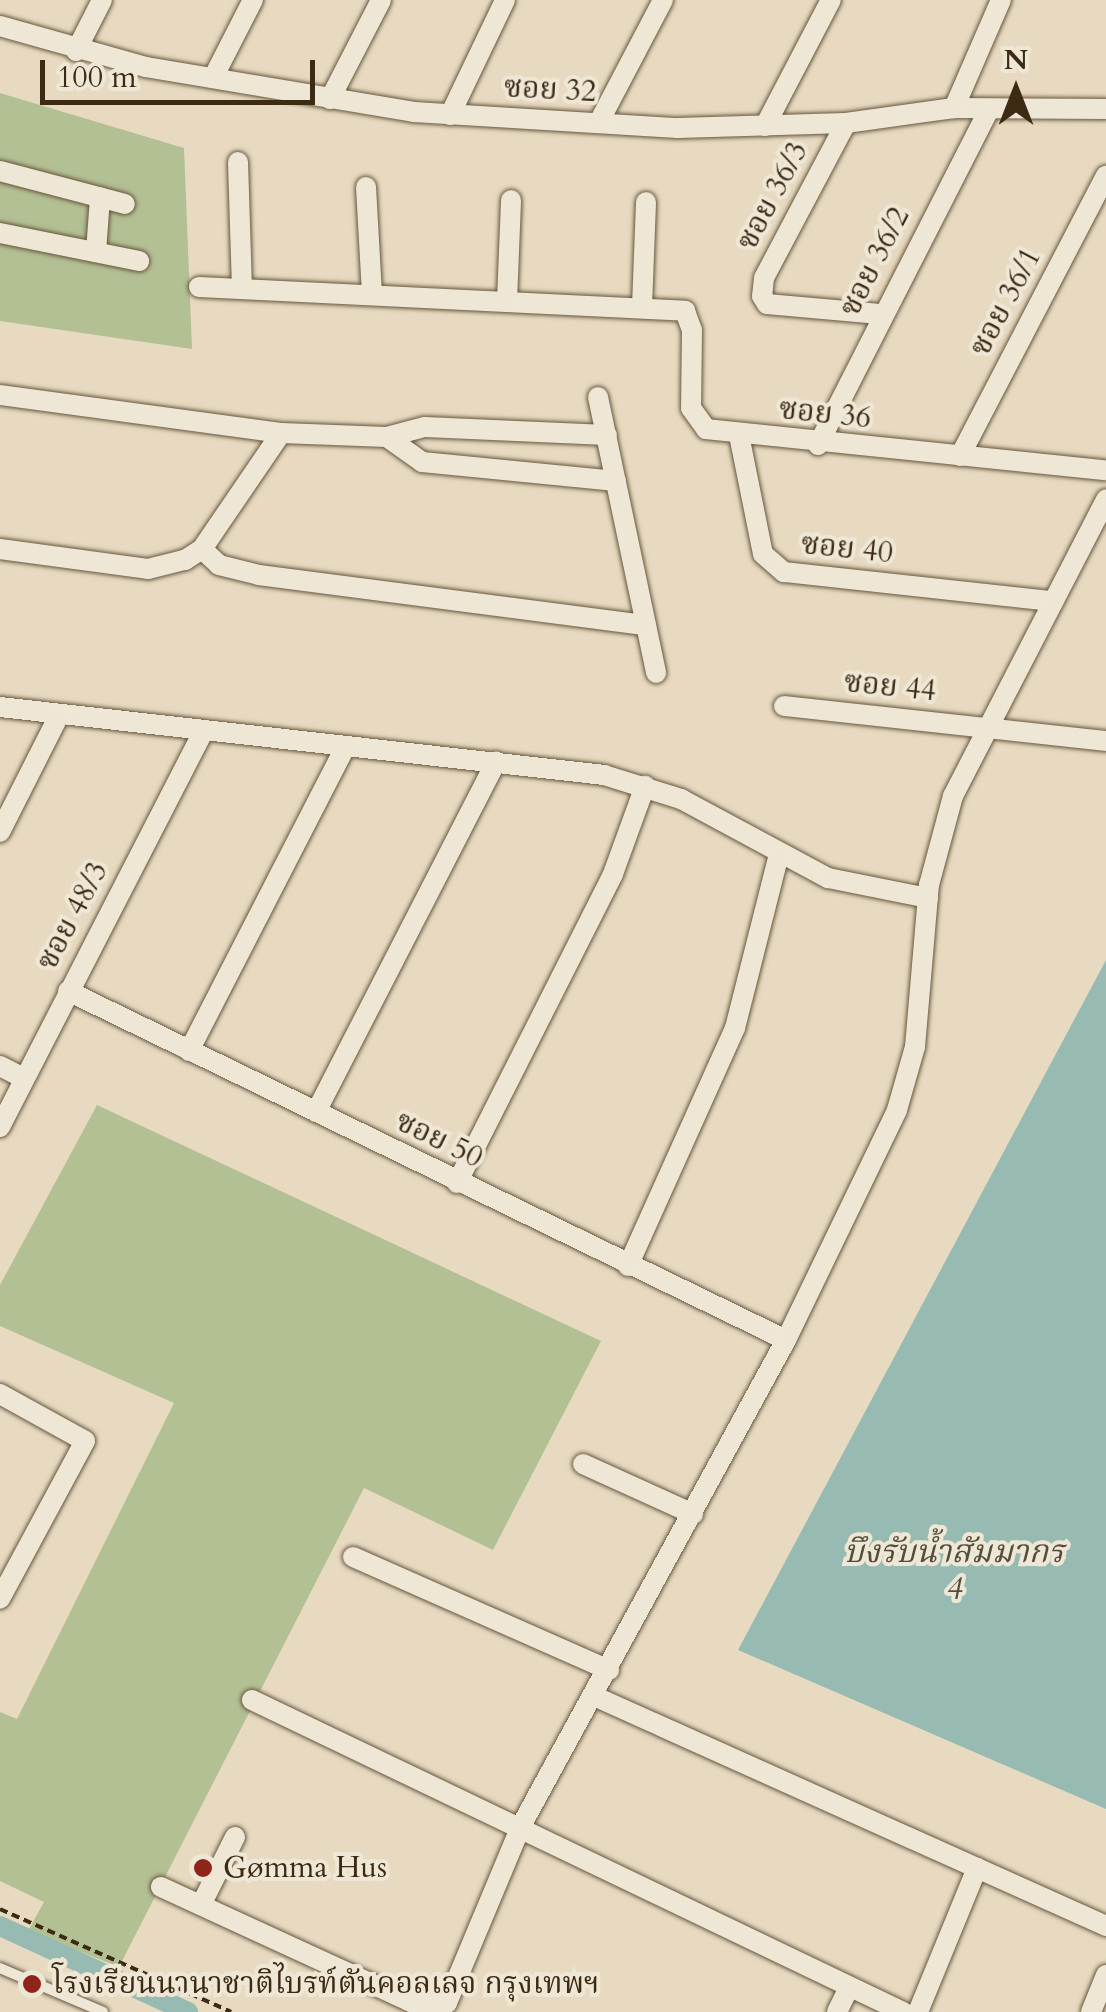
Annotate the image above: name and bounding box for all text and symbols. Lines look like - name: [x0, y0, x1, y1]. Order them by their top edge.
- scale bar: [45, 40, 320, 102]
- north arrow: [966, 40, 1066, 140]
- text: N: [1004, 41, 1028, 79]
- text: 100 m: [57, 57, 137, 98]
- street label: ซอย 32: [503, 70, 597, 110]
- street label: ซอย 36/3: [730, 136, 816, 256]
- street label: ซอย 36/2: [832, 201, 918, 323]
- street label: ซอย 36/1: [963, 242, 1049, 362]
- street label: ซอย 36: [777, 391, 873, 437]
- street label: ซอย 40: [799, 526, 895, 572]
- street label: ซอย 44: [842, 664, 938, 710]
- street label: ซอย 48/3: [30, 856, 116, 976]
- street label: ซอย 50: [390, 1104, 488, 1176]
- water label: บึงรับน้ำสัมมากร 4: [844, 1534, 1064, 1609]
- place label: Gømma Hus: [223, 1850, 387, 1886]
- marker: Gømma Hus: [192, 1857, 214, 1879]
- place label: โรงเรียนนานาชาติไบรท์ตันคอลเลจ กรุงเทพฯ: [52, 1966, 600, 2002]
- marker: โรงเรียนนานาชาติไบรท์ตันคอลเลจ กรุงเทพฯ: [21, 1973, 43, 1995]

